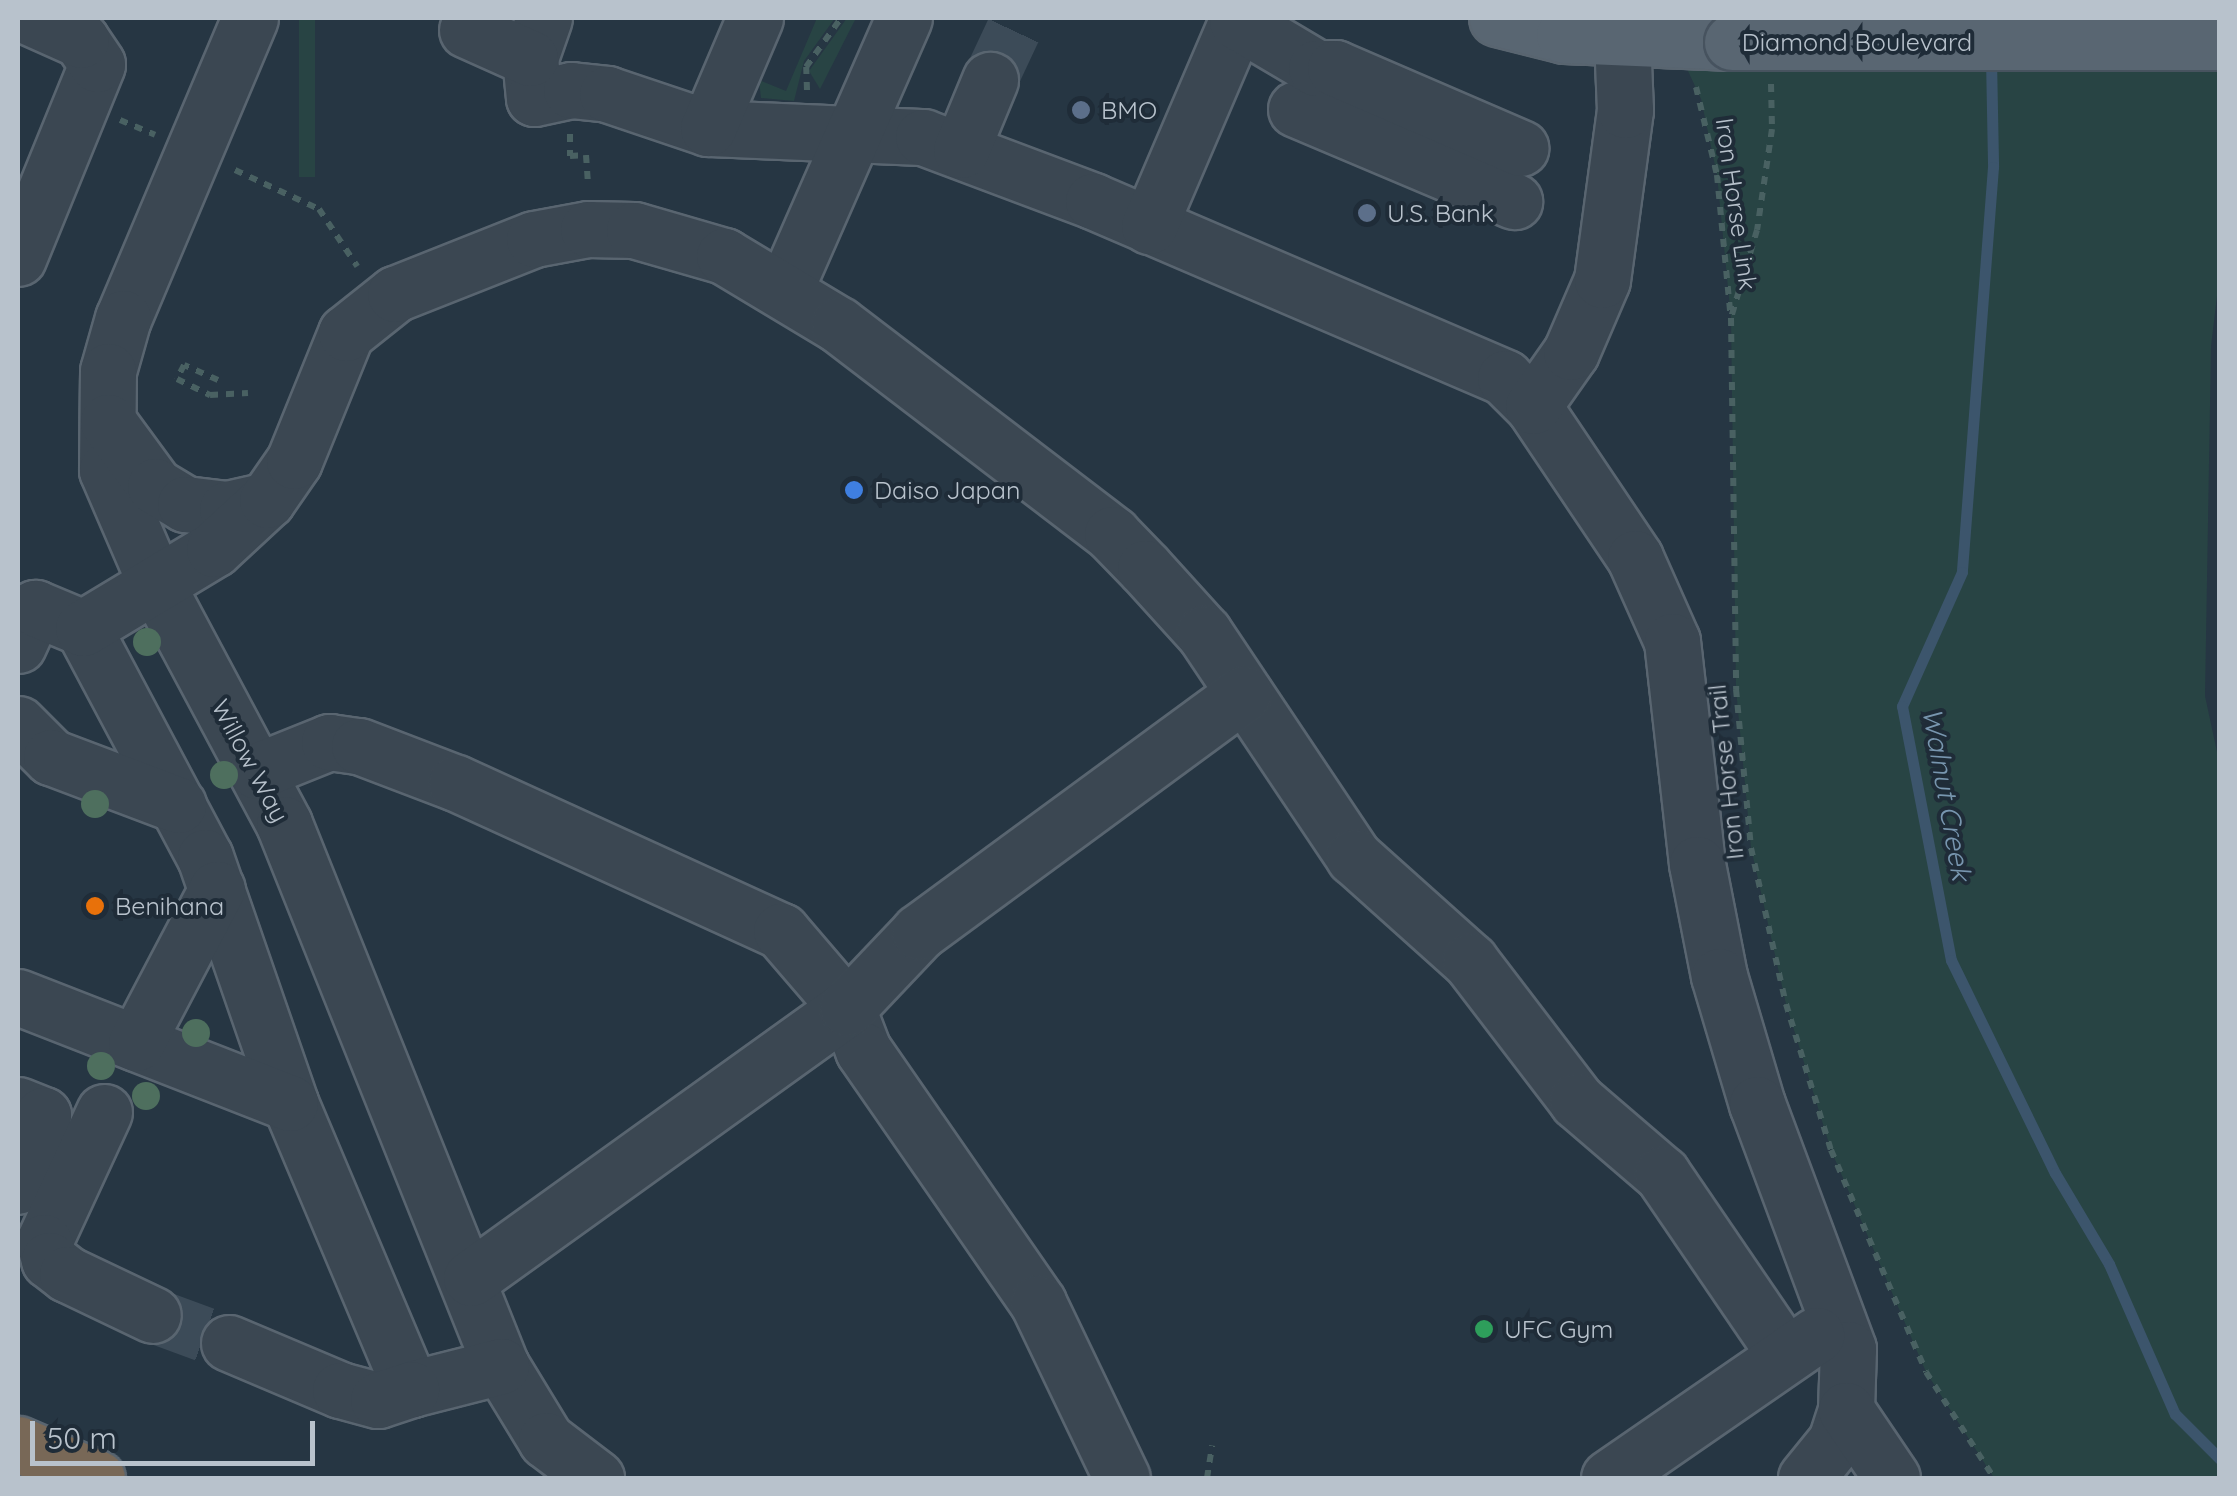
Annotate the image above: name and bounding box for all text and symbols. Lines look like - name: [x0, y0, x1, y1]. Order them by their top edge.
- street label: Diamond Boulevard: [1742, 27, 1972, 57]
- place label: BMO: [1101, 95, 1157, 125]
- marker: BMO: [1070, 99, 1092, 121]
- street label: Iron Horse Link: [1709, 116, 1763, 292]
- place label: U.S. Bank: [1387, 198, 1494, 228]
- marker: U.S. Bank: [1356, 202, 1378, 224]
- place label: Daiso Japan: [874, 475, 1020, 505]
- marker: Daiso Japan: [843, 479, 865, 501]
- street label: Iron Horse Trail: [1702, 683, 1750, 861]
- street label: Willow Way: [205, 694, 295, 828]
- water label: Walnut Creek: [1915, 705, 1979, 883]
- place label: Benihana: [115, 891, 224, 921]
- marker: Benihana: [84, 895, 106, 917]
- place label: UFC Gym: [1504, 1314, 1613, 1344]
- marker: UFC Gym: [1473, 1318, 1495, 1340]
- scale bar: [35, 1401, 320, 1463]
- text: 50 m: [47, 1419, 117, 1457]

